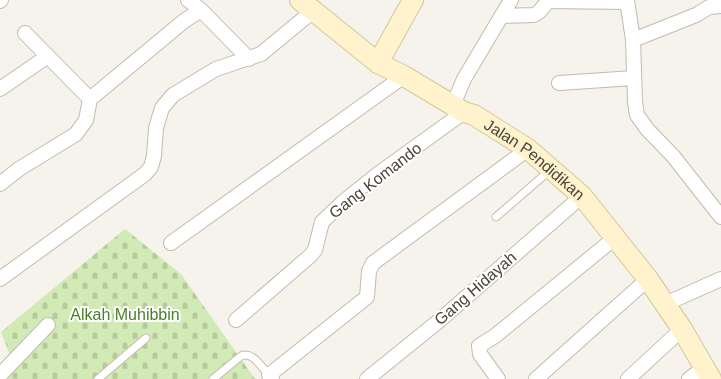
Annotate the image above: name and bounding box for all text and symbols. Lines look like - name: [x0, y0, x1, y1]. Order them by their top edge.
- street label: Jalan Pendidikan: [481, 116, 588, 203]
- street label: Gang Komando: [326, 139, 425, 222]
- street label: Gang Hidayah: [431, 248, 520, 328]
- park label: Alkah Muhibbin: [70, 306, 180, 323]

